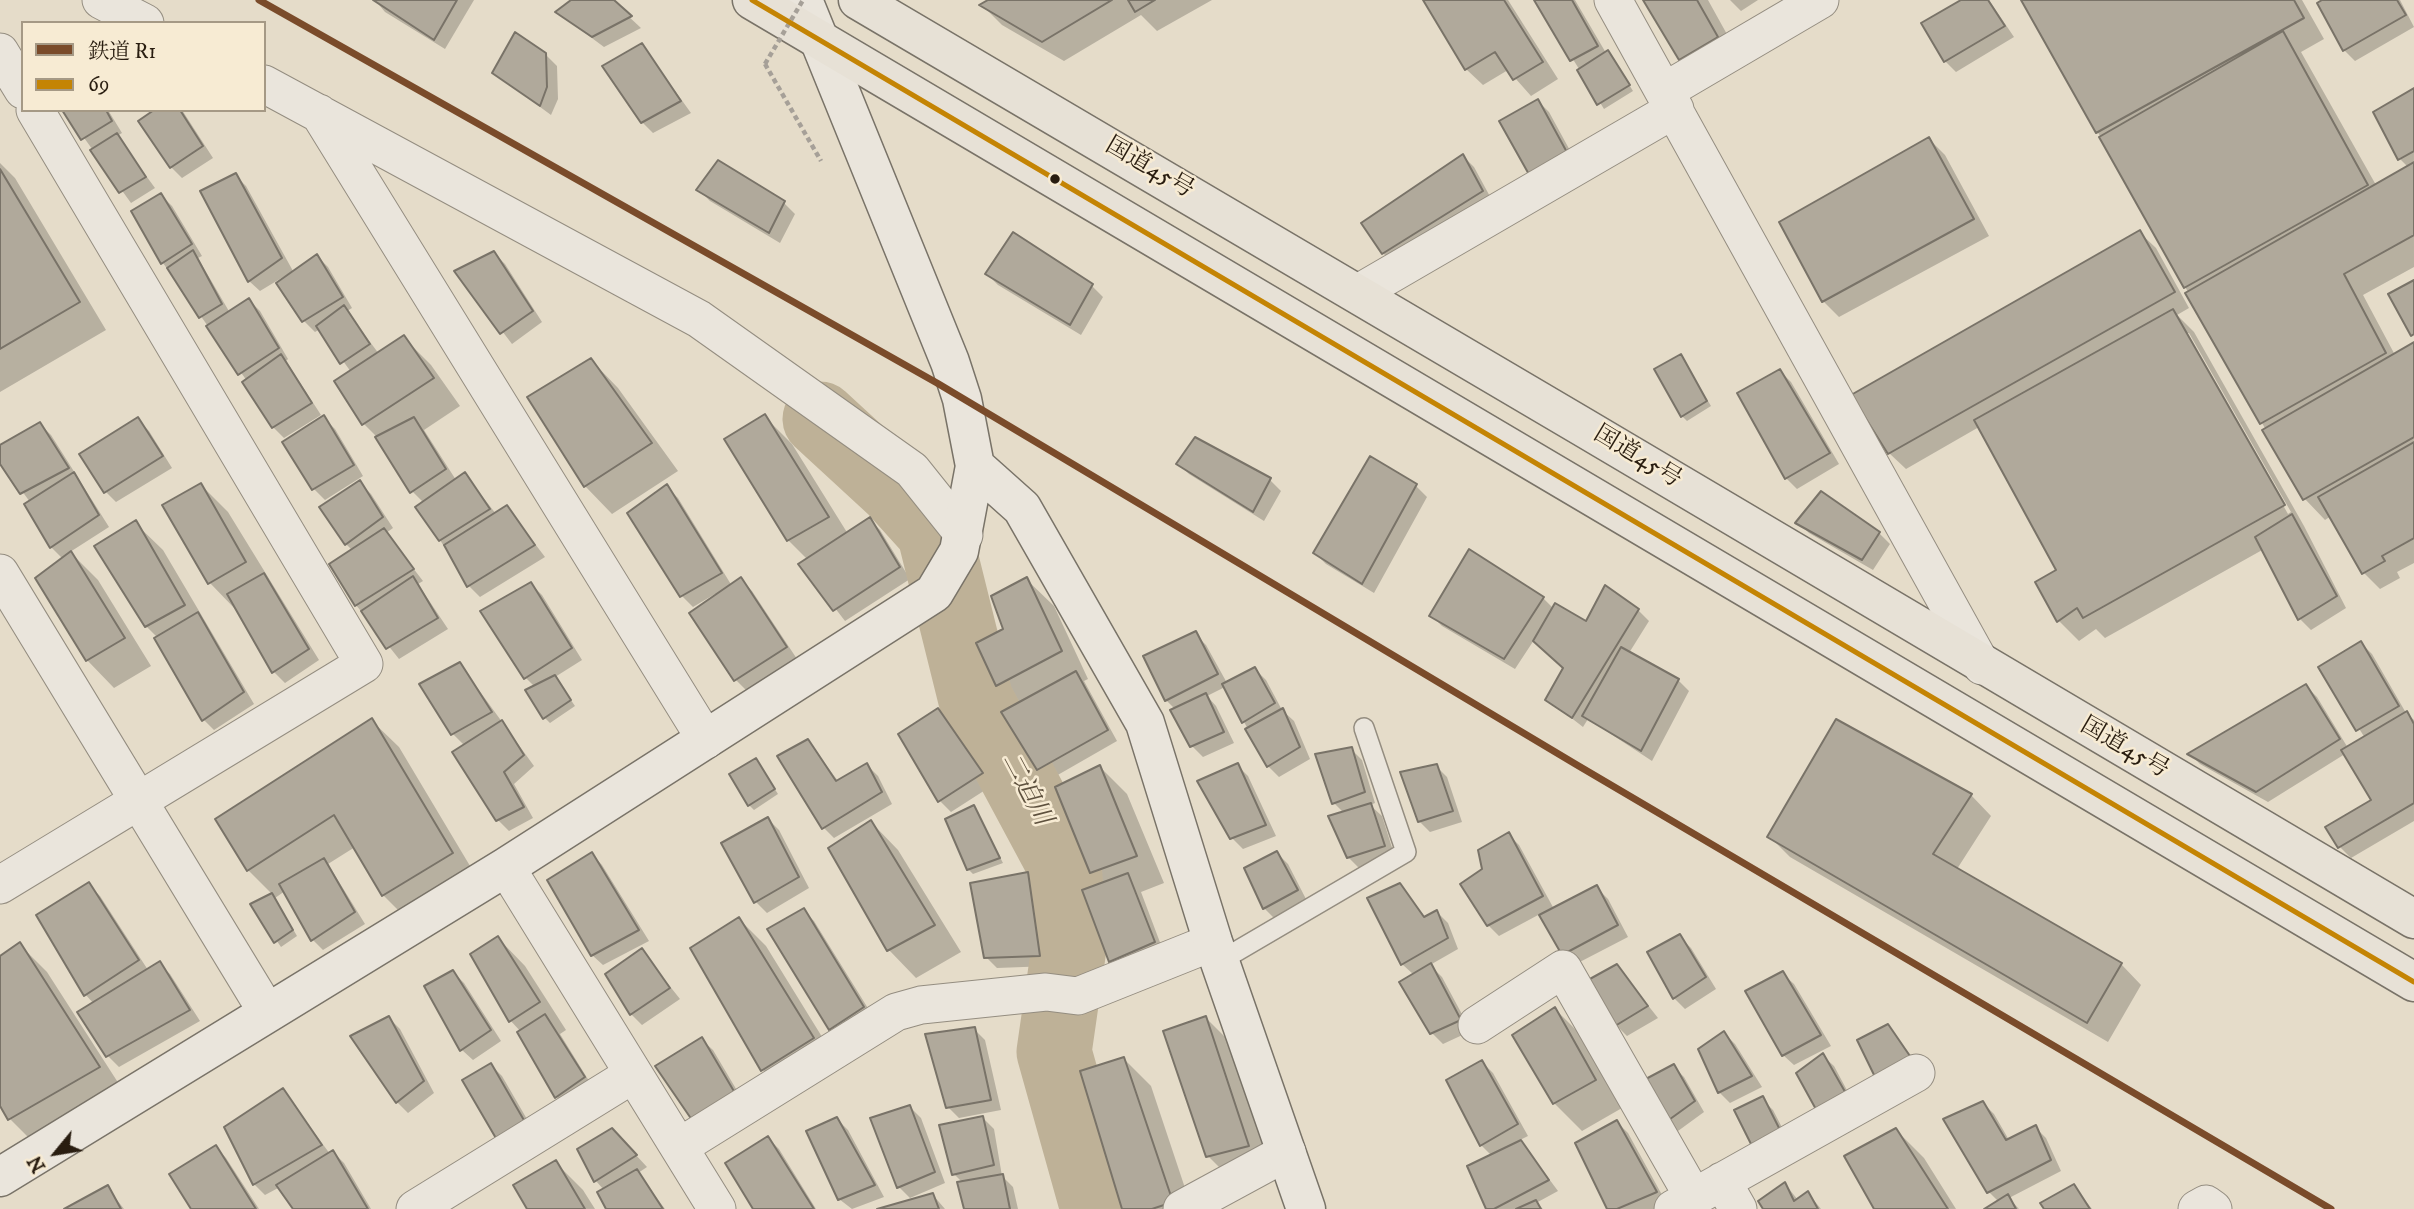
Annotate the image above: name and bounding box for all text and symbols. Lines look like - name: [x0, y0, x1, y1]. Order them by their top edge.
- legend: [21, 21, 266, 112]
- text: 鉄道 R1: [88, 39, 156, 65]
- text: 69: [88, 72, 109, 98]
- street label: 国道45号: [1100, 132, 1198, 206]
- unlabelled marker: [1048, 172, 1062, 186]
- street label: 国道45号: [1588, 421, 1686, 495]
- street label: 国道45号: [2075, 712, 2173, 786]
- water label: 二迫川: [993, 748, 1057, 832]
- north arrow: [21, 1118, 91, 1188]
- text: N: [24, 1151, 51, 1176]

